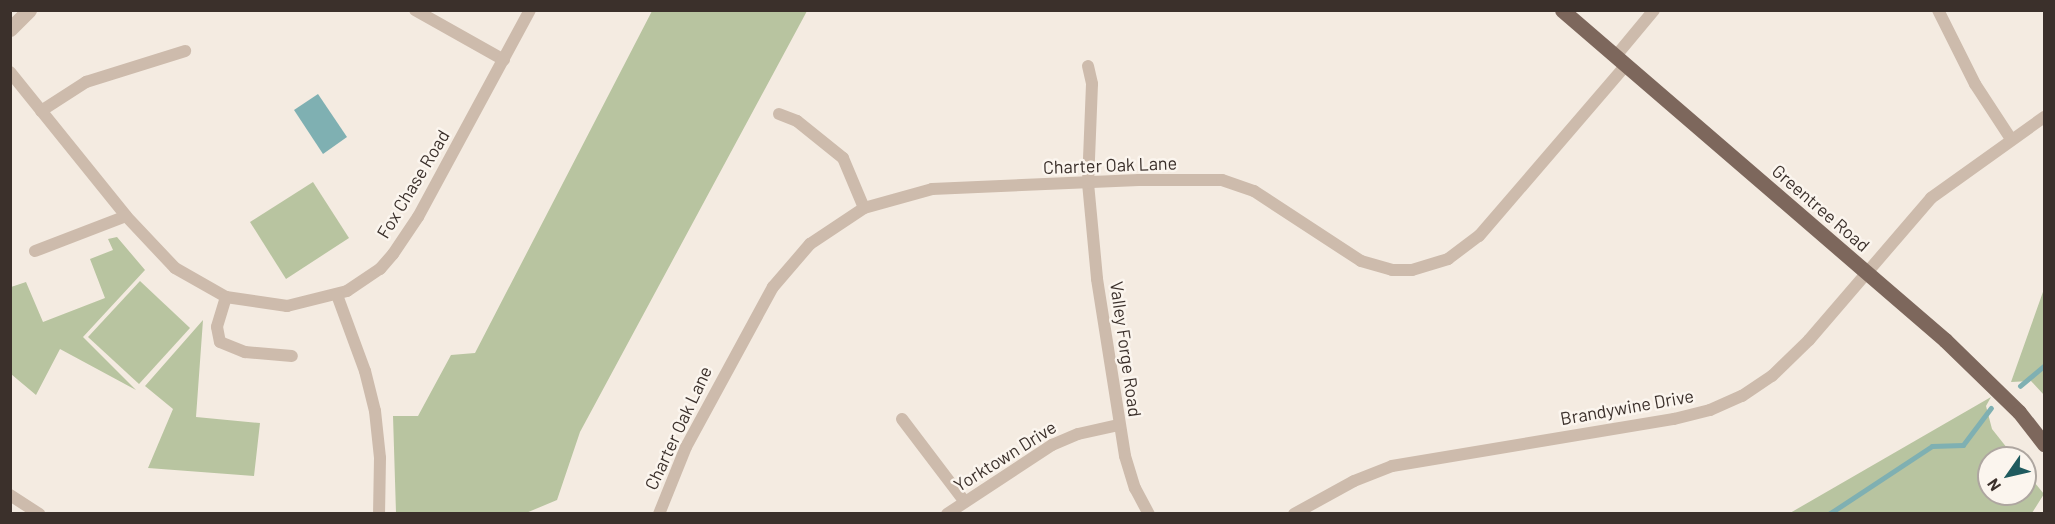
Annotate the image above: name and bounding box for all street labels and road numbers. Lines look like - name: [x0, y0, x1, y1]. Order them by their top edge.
- street label: Fox Chase Road: [372, 126, 454, 242]
- street label: Charter Oak Lane: [1043, 152, 1177, 178]
- street label: Greentree Road: [1768, 160, 1874, 256]
- street label: Valley Forge Road: [1106, 280, 1146, 418]
- street label: Charter Oak Lane: [640, 363, 716, 493]
- street label: Brandywine Drive: [1559, 385, 1695, 429]
- street label: Yorktown Drive: [950, 416, 1060, 496]

